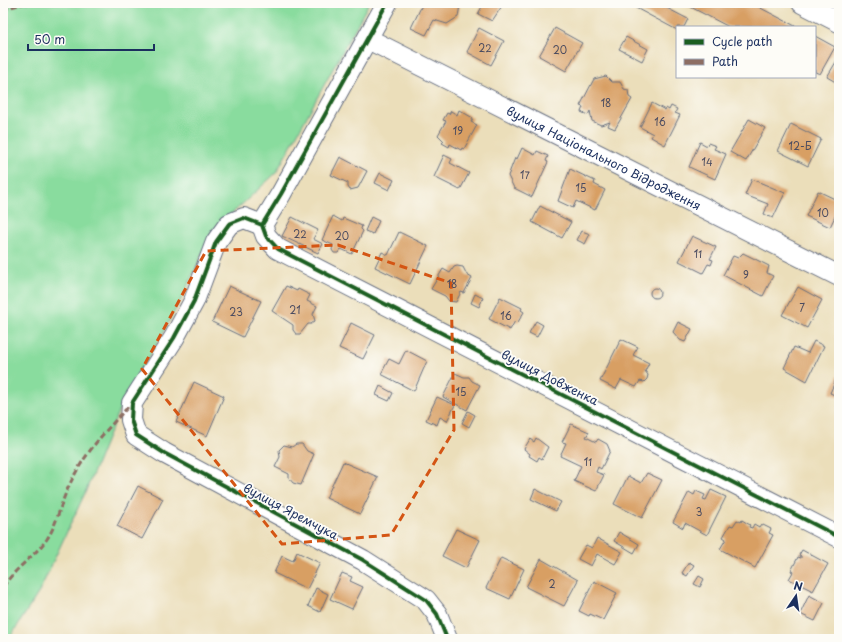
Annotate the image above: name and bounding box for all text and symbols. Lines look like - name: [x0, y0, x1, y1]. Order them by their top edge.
- scale bar: [28, 26, 154, 52]
- legend: [676, 26, 816, 78]
- text: 50 m: [34, 30, 65, 48]
- text: Cycle path: [712, 32, 773, 50]
- house number: 22: [478, 40, 492, 55]
- house number: 20: [553, 42, 567, 57]
- text: Path: [712, 52, 738, 70]
- house number: 18: [601, 95, 611, 110]
- street label: вулиця Національного Відродження: [503, 101, 704, 214]
- house number: 16: [654, 114, 666, 129]
- house number: 19: [453, 123, 463, 138]
- house number: 12-Б: [789, 138, 812, 153]
- house number: 14: [701, 154, 713, 169]
- house number: 17: [520, 167, 531, 182]
- house number: 15: [576, 180, 586, 195]
- house number: 10: [817, 205, 829, 220]
- house number: 22: [293, 226, 307, 241]
- house number: 20: [335, 228, 349, 243]
- house number: 11: [694, 246, 702, 261]
- house number: 9: [743, 267, 749, 282]
- house number: 18: [447, 276, 457, 291]
- house number: 7: [799, 300, 805, 315]
- house number: 21: [289, 302, 301, 317]
- house number: 23: [229, 304, 243, 319]
- house number: 16: [500, 308, 512, 323]
- street label: вулиця Довженка: [498, 345, 602, 409]
- house number: 15: [456, 384, 466, 399]
- house number: 11: [584, 454, 592, 469]
- street label: вулиця Яремчука: [240, 478, 342, 544]
- house number: 3: [696, 504, 702, 519]
- house number: 2: [548, 576, 556, 591]
- north arrow: [776, 576, 816, 616]
- text: N: [792, 577, 805, 595]

